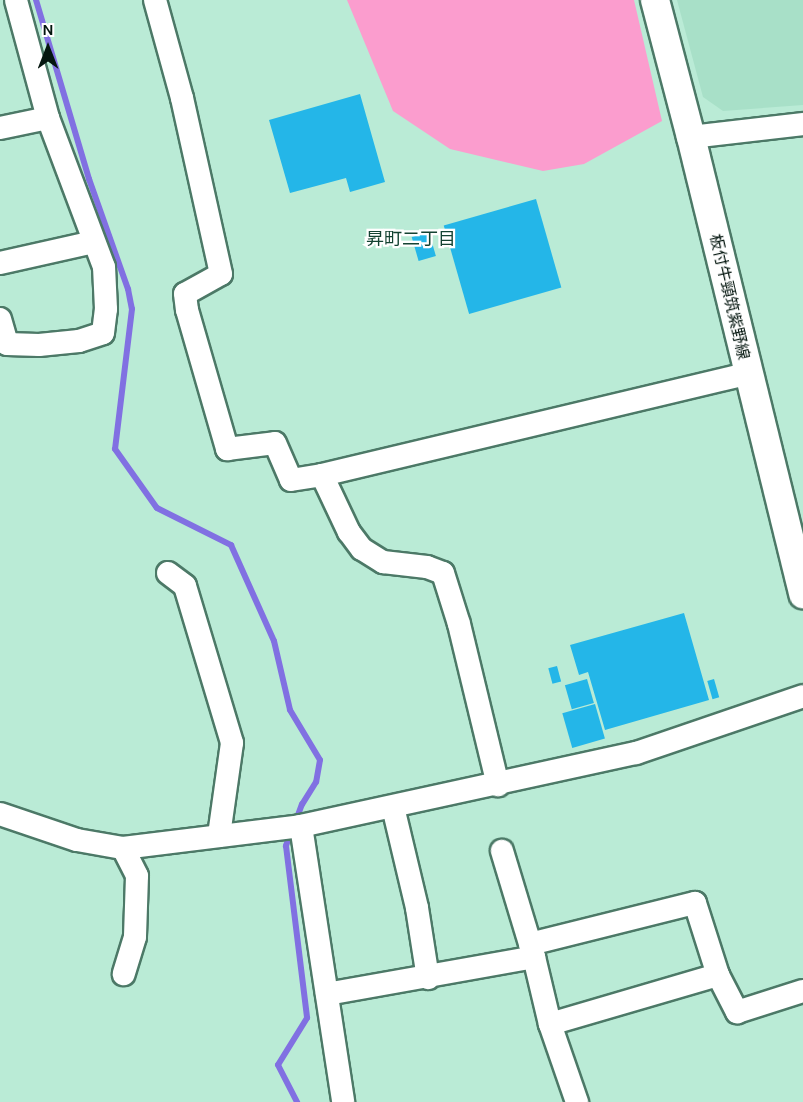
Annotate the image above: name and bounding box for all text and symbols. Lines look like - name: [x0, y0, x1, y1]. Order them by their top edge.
- north arrow: [18, 18, 78, 78]
- text: N: [42, 20, 54, 39]
- district label: 昇町二丁目: [366, 228, 456, 250]
- street label: 板付牛頸筑紫野線: [705, 232, 753, 362]

